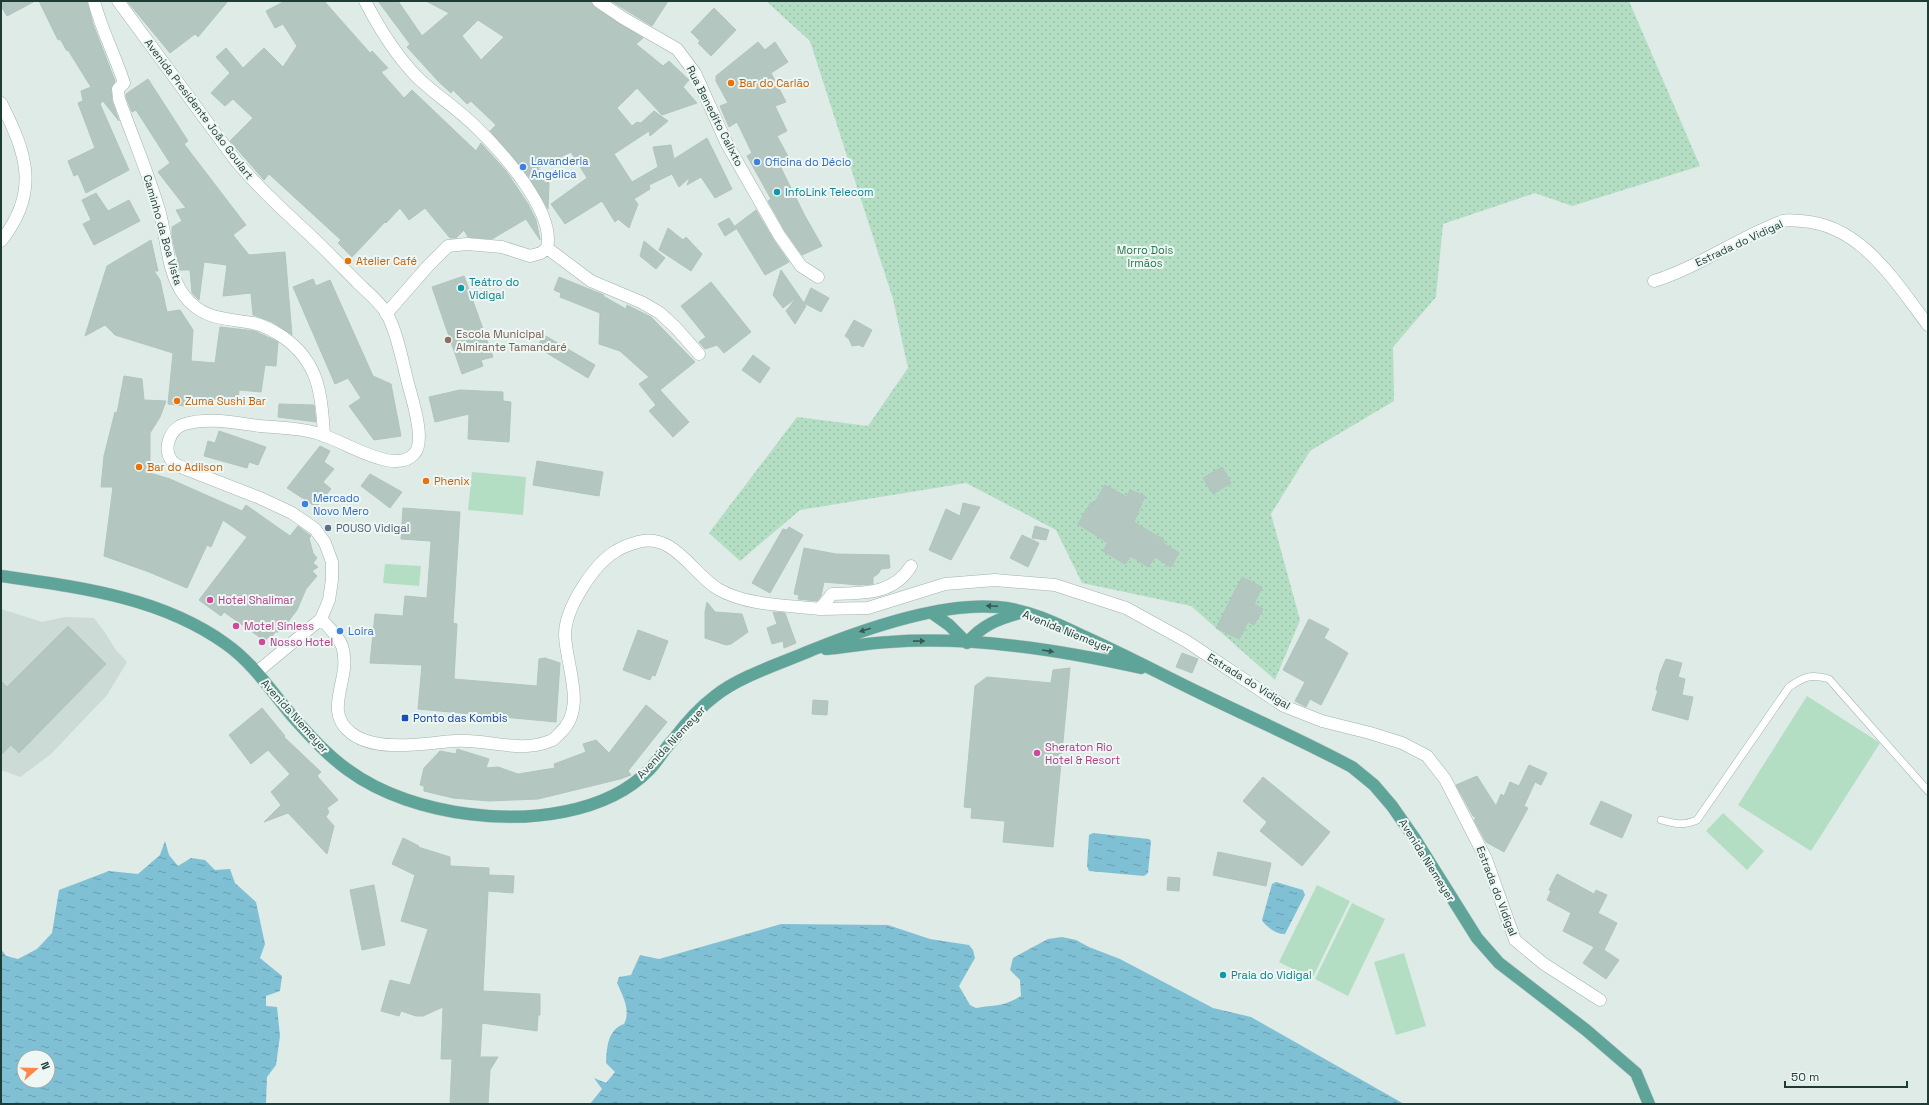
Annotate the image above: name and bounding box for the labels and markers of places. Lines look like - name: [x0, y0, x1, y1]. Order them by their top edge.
- place label: Bar do Carlão: [739, 76, 810, 90]
- marker: Bar do Carlão: [726, 78, 736, 88]
- place label: Lavanderia Angélica: [531, 154, 589, 181]
- place label: Oficina do Décio: [765, 155, 852, 169]
- marker: Oficina do Décio: [752, 157, 762, 167]
- marker: Lavanderia Angélica: [518, 162, 528, 172]
- place label: InfoLink Telecom: [785, 185, 874, 199]
- marker: InfoLink Telecom: [772, 187, 782, 197]
- place label: Atelier Café: [356, 254, 417, 268]
- marker: Atelier Café: [343, 256, 353, 266]
- place label: Teátro do Vidigal: [469, 275, 520, 302]
- marker: Teátro do Vidigal: [456, 283, 466, 293]
- place label: Escola Municipal Almirante Tamandaré: [456, 327, 567, 354]
- marker: Escola Municipal Almirante Tamandaré: [443, 335, 453, 345]
- place label: Zuma Sushi Bar: [185, 394, 266, 408]
- marker: Zuma Sushi Bar: [172, 396, 182, 406]
- place label: Bar do Adilson: [147, 460, 223, 474]
- marker: Bar do Adilson: [134, 462, 144, 472]
- place label: Phenix: [434, 474, 470, 488]
- marker: Phenix: [421, 476, 431, 486]
- place label: Mercado Novo Mero: [313, 491, 369, 518]
- marker: Mercado Novo Mero: [300, 499, 310, 509]
- place label: POUSO Vidigal: [336, 521, 409, 535]
- marker: POUSO Vidigal: [323, 523, 333, 533]
- place label: Hotel Shalimar: [218, 593, 294, 607]
- marker: Hotel Shalimar: [205, 595, 215, 605]
- place label: Motel Sinless: [244, 619, 314, 633]
- marker: Motel Sinless: [231, 621, 241, 631]
- place label: Loira: [348, 624, 374, 638]
- marker: Loira: [335, 626, 345, 636]
- place label: Nosso Hotel: [270, 635, 333, 649]
- marker: Nosso Hotel: [257, 637, 267, 647]
- place label: Ponto das Kombis: [413, 711, 508, 725]
- marker: Ponto das Kombis: [400, 713, 410, 723]
- place label: Sheraton Rio Hotel & Resort: [1045, 740, 1120, 767]
- marker: Sheraton Rio Hotel & Resort: [1032, 748, 1042, 758]
- place label: Praia do Vidigal: [1231, 968, 1312, 982]
- marker: Praia do Vidigal: [1218, 970, 1228, 980]

